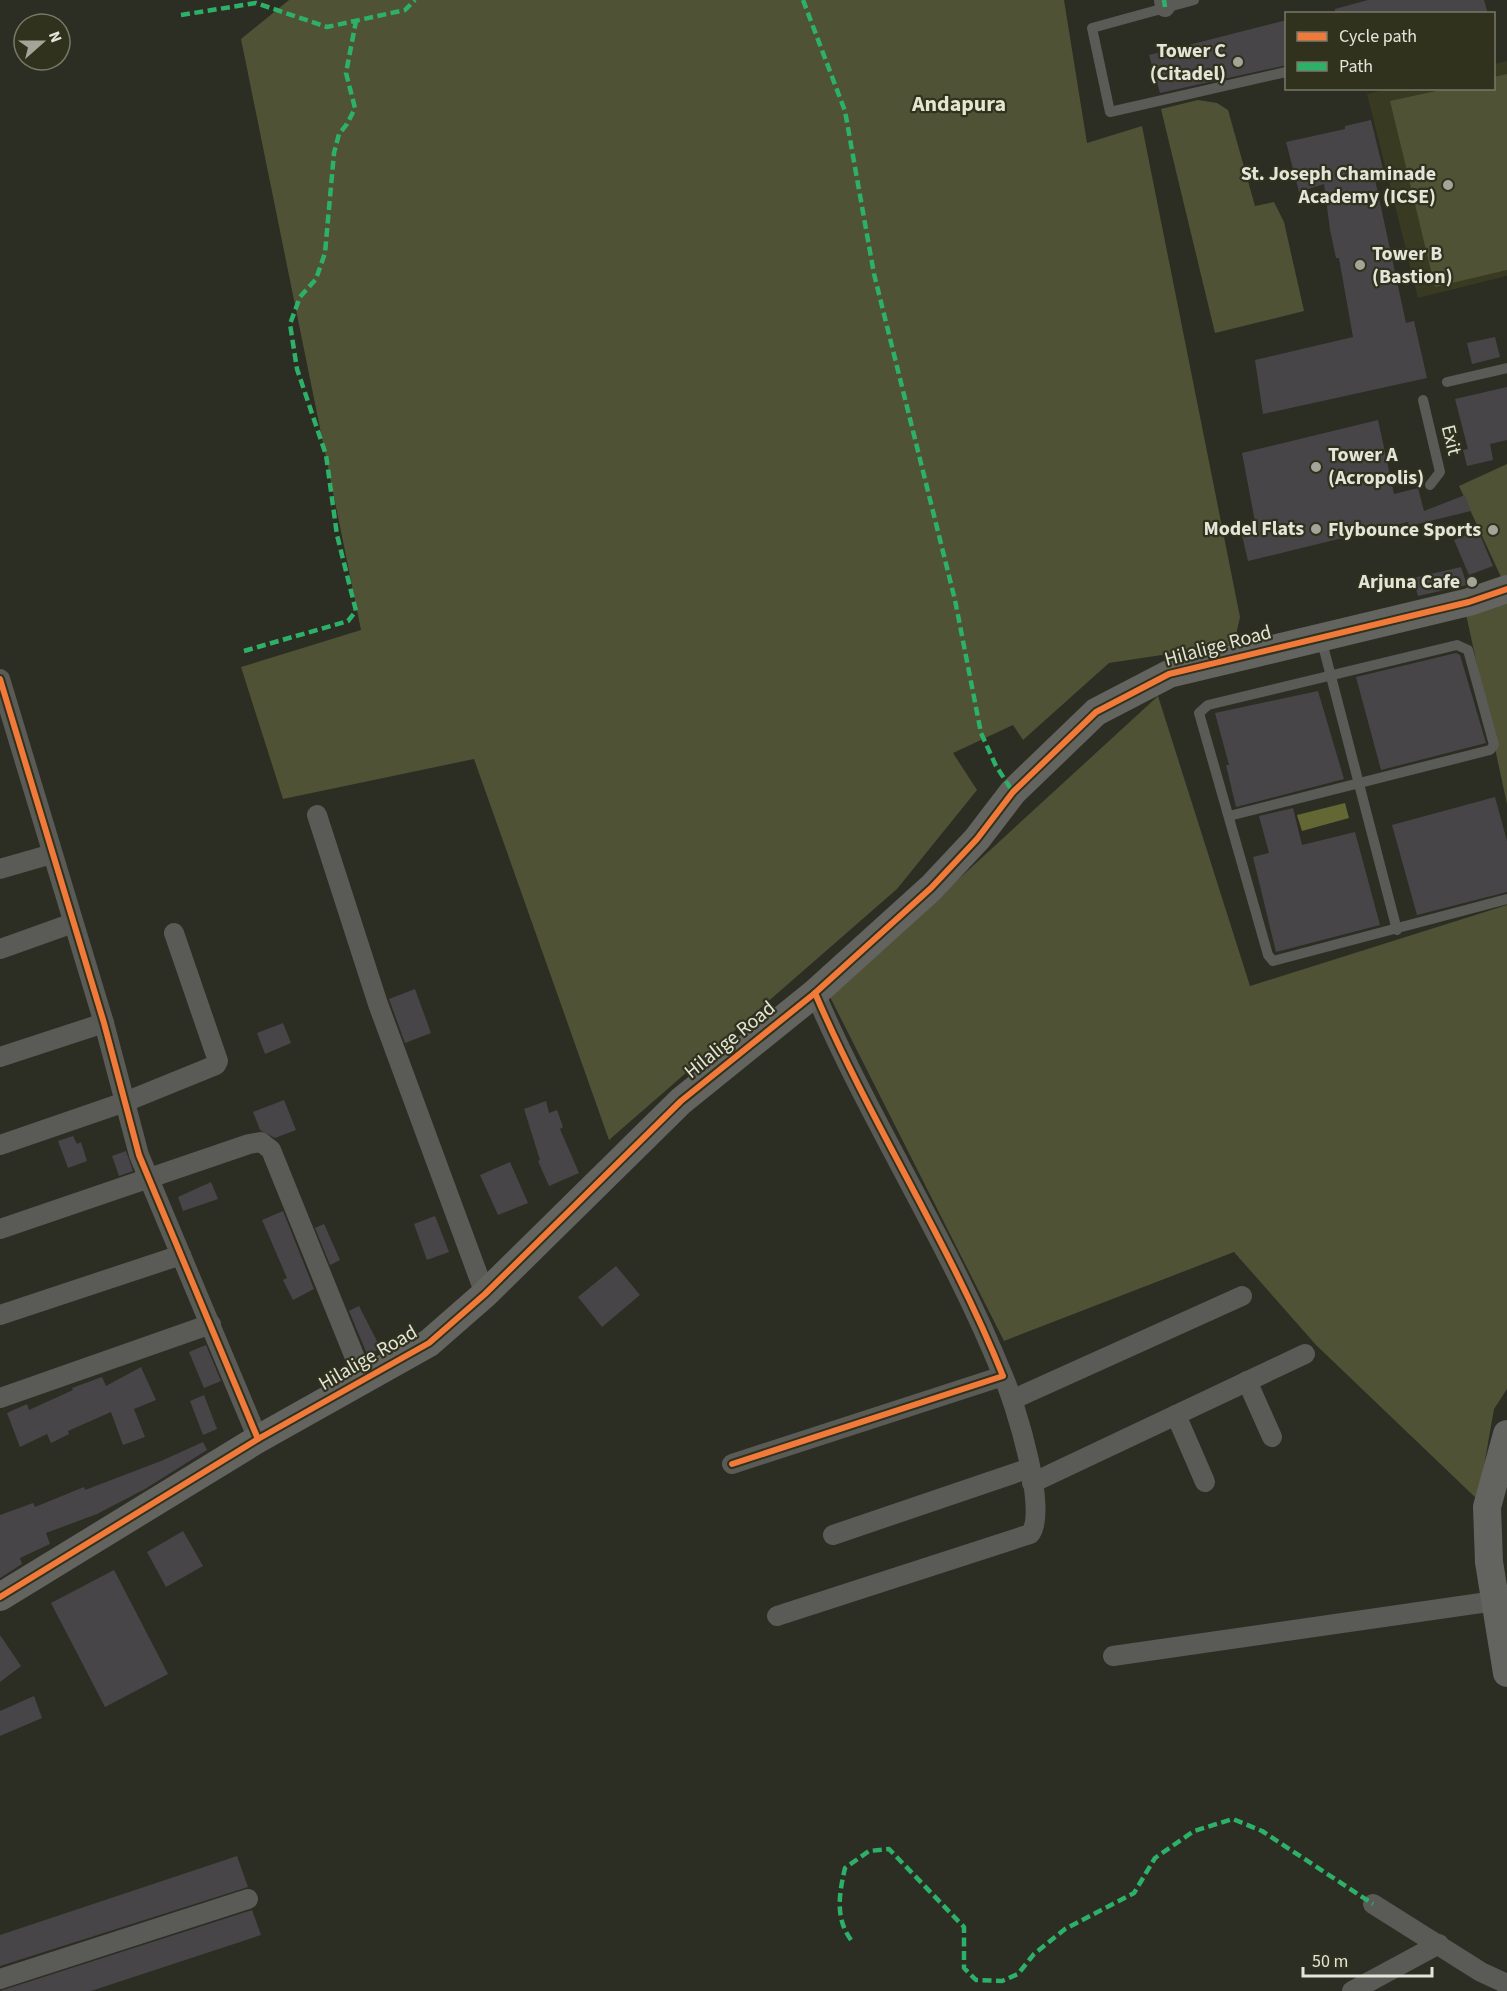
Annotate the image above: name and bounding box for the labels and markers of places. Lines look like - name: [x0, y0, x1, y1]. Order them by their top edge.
- place label: Tower C (Citadel): [1150, 37, 1226, 88]
- marker: Tower C (Citadel): [1231, 55, 1245, 69]
- place label: St. Joseph Chaminade Academy (ICSE): [1241, 160, 1436, 211]
- marker: St. Joseph Chaminade Academy (ICSE): [1441, 178, 1455, 192]
- place label: Tower B (Bastion): [1372, 240, 1453, 291]
- marker: Tower B (Bastion): [1353, 258, 1367, 272]
- place label: Tower A (Acropolis): [1328, 441, 1424, 492]
- marker: Tower A (Acropolis): [1309, 460, 1323, 474]
- place label: Model Flats: [1203, 515, 1304, 543]
- place label: Flybounce Sports: [1328, 516, 1481, 544]
- marker: Model Flats: [1309, 522, 1323, 536]
- marker: Flybounce Sports: [1486, 523, 1500, 537]
- place label: Arjuna Cafe: [1358, 568, 1460, 596]
- marker: Arjuna Cafe: [1465, 575, 1479, 589]

